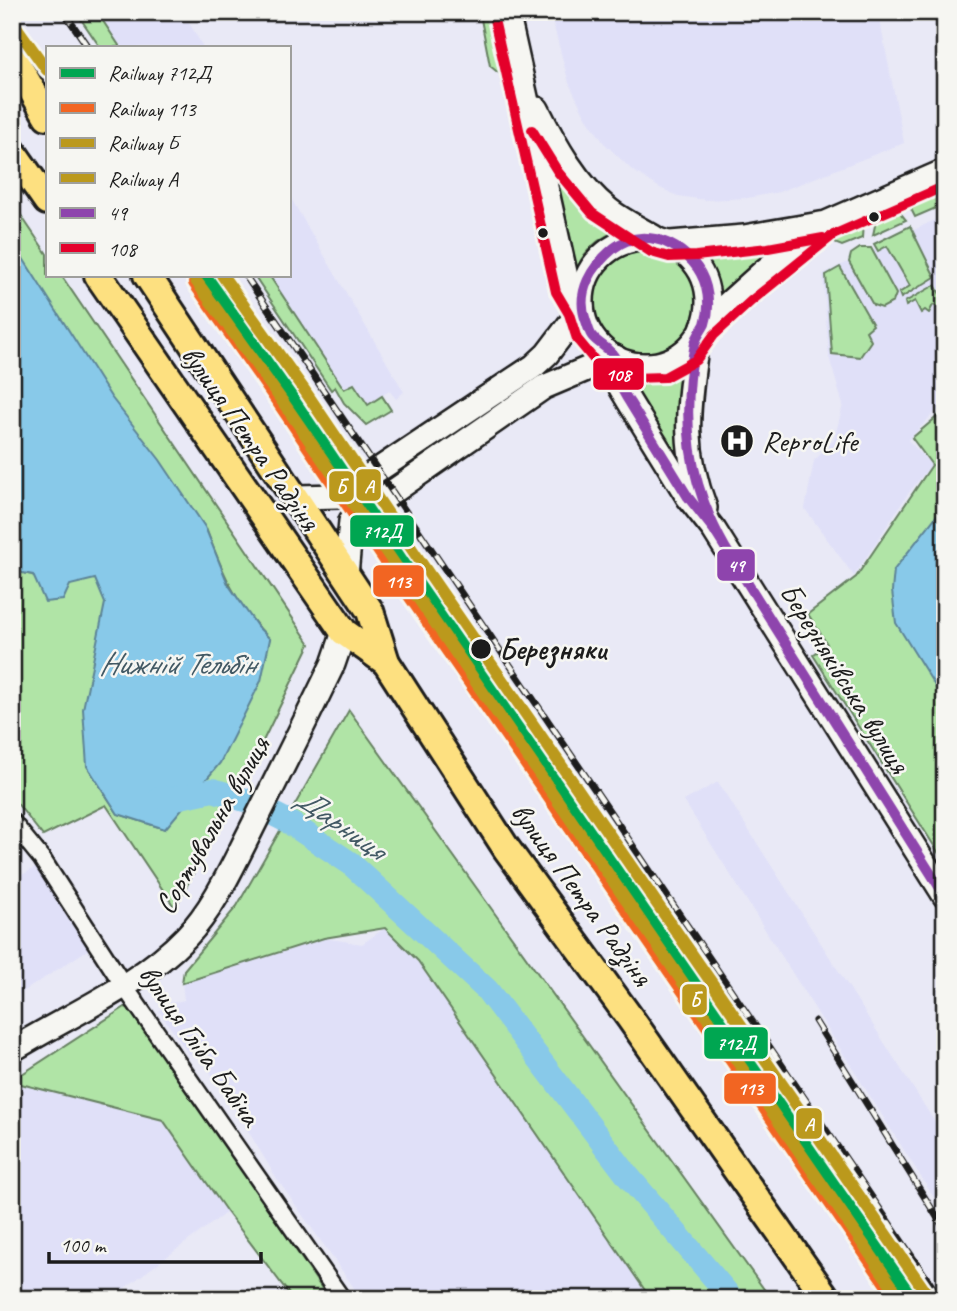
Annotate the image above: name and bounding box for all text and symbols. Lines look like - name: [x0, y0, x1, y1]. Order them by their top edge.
- legend: [46, 46, 290, 276]
- text: Railway 712Д: [108, 60, 213, 86]
- text: Railway 113: [108, 96, 197, 122]
- text: Railway Б: [108, 130, 181, 156]
- text: Railway A: [108, 166, 179, 192]
- text: 49: [108, 200, 128, 226]
- unlabelled marker: [867, 210, 881, 224]
- unlabelled marker: [536, 226, 550, 240]
- text: 108: [108, 236, 139, 262]
- street label: вулиця Петра Радзіня: [173, 338, 330, 539]
- line badge: 108: [592, 357, 645, 391]
- text: 108: [605, 363, 633, 387]
- hospital icon: ReproLife: [718, 422, 756, 460]
- place label: ReproLife: [762, 422, 859, 460]
- line badge: A: [355, 468, 382, 502]
- line badge: Б: [328, 470, 355, 503]
- text: A: [364, 474, 375, 498]
- text: Б: [336, 475, 349, 499]
- line badge: 712Д: [349, 514, 415, 548]
- text: 712Д: [362, 520, 404, 544]
- line badge: 49: [716, 548, 756, 582]
- text: 49: [728, 554, 747, 578]
- line badge: 113: [372, 564, 425, 598]
- text: 113: [385, 570, 413, 594]
- street label: Березняківська вулиця: [771, 576, 919, 781]
- place label: Березняки: [499, 630, 608, 669]
- marker: Березняки: [469, 637, 493, 661]
- water label: Нижній Тельбін: [99, 643, 260, 684]
- street label: Сортувальна вулиця: [146, 728, 279, 921]
- water label: Дарниця: [287, 777, 398, 872]
- street label: вулиця Петра Радзіня: [503, 795, 662, 994]
- street label: вулиця Гліба Бабіча: [130, 957, 271, 1135]
- line badge: Б: [681, 983, 708, 1016]
- text: Б: [690, 988, 703, 1012]
- line badge: 712Д: [703, 1026, 769, 1060]
- text: 712Д: [716, 1032, 758, 1056]
- line badge: 113: [723, 1072, 777, 1105]
- text: 113: [737, 1077, 765, 1101]
- line badge: A: [795, 1107, 823, 1140]
- text: A: [804, 1112, 815, 1136]
- scale bar: [49, 1220, 261, 1264]
- text: 100 m: [60, 1232, 107, 1258]

